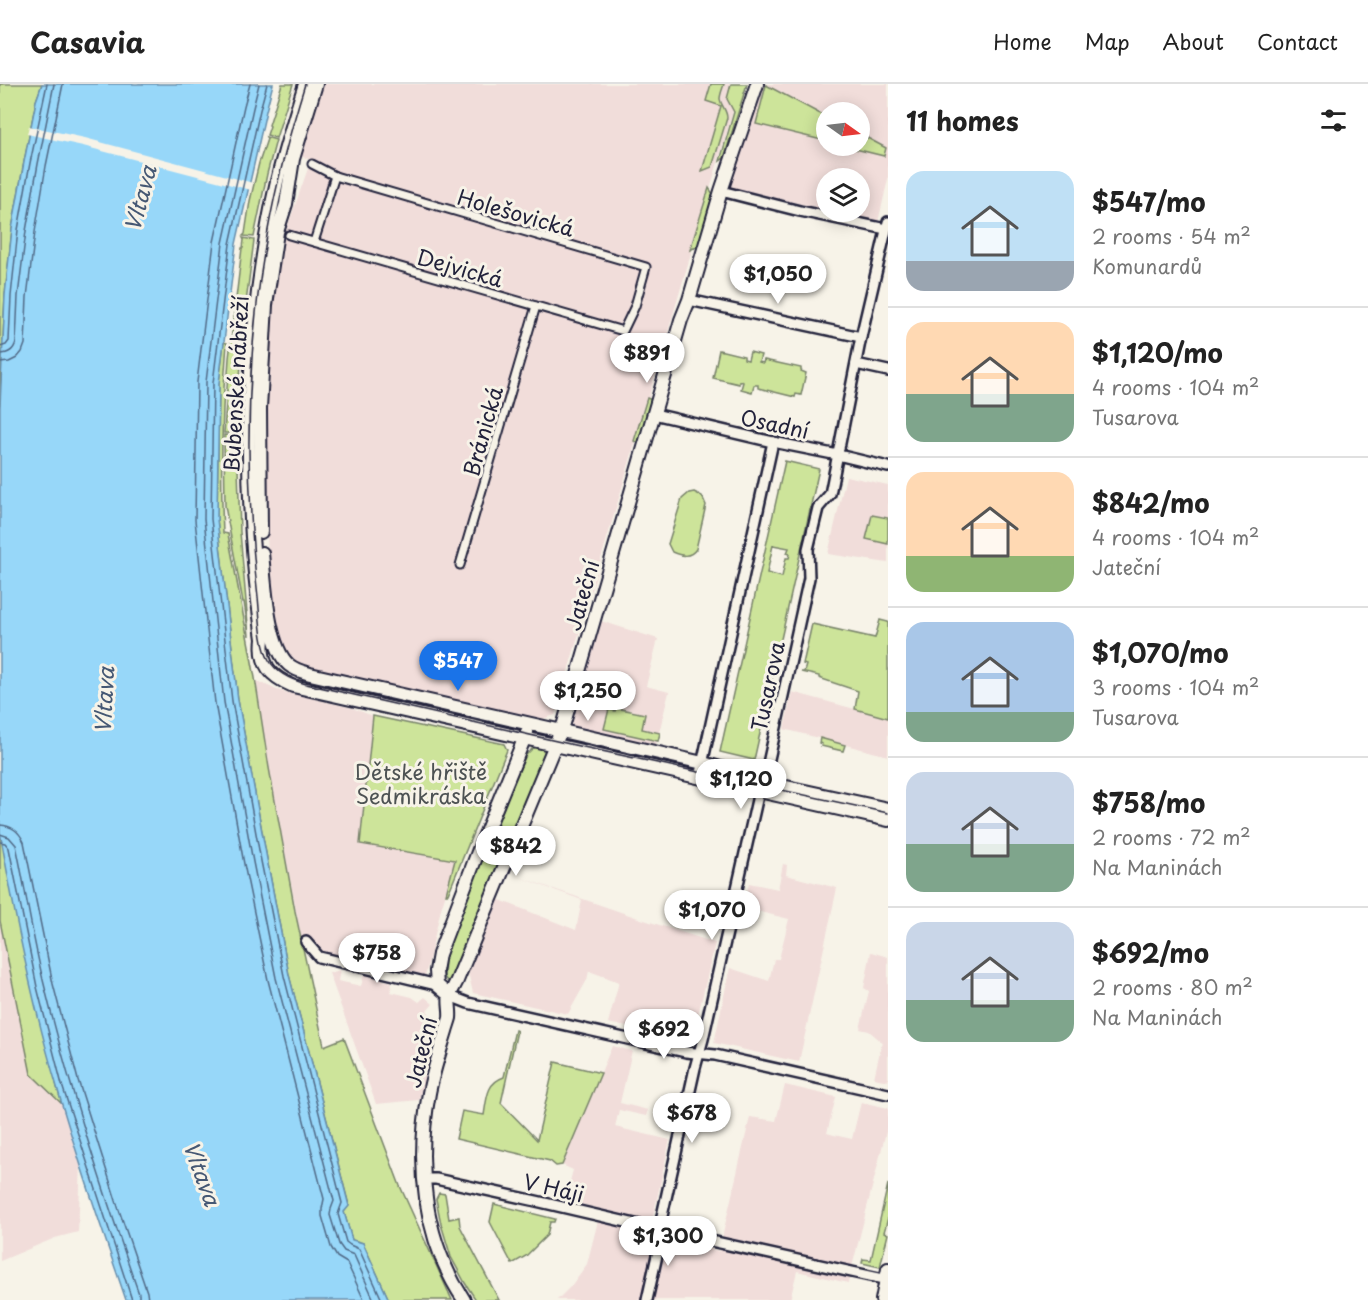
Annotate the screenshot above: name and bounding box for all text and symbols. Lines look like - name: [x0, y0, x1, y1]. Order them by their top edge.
- text: Casavia: [30, 20, 145, 63]
- text: Home: [993, 25, 1052, 57]
- text: Map: [1085, 25, 1130, 57]
- text: About: [1163, 25, 1224, 57]
- text: Contact: [1257, 25, 1338, 57]
- text: 11 homes: [906, 101, 1019, 140]
- north arrow: [816, 102, 870, 156]
- map controls: [816, 102, 870, 222]
- icon: filters: [1317, 104, 1350, 137]
- water label: Vltava: [114, 160, 164, 234]
- button: layers: [816, 168, 870, 222]
- street label: Holešovická: [454, 180, 578, 244]
- text: $547/mo: [1092, 182, 1206, 221]
- icon: home: [954, 195, 1026, 267]
- text: 2 rooms · 54 m²: [1092, 221, 1251, 251]
- street label: Dejvická: [413, 239, 507, 295]
- text: Komunardů: [1092, 251, 1202, 281]
- pin: $1,050: [729, 254, 827, 305]
- text: $1,050: [743, 258, 813, 288]
- street label: Bubenské nábřeží: [214, 295, 256, 473]
- pin: $891: [611, 333, 683, 384]
- text: $1,120/mo: [1092, 333, 1223, 372]
- text: $891: [624, 337, 670, 367]
- icon: home: [954, 346, 1026, 418]
- text: 4 rooms · 104 m²: [1092, 372, 1259, 402]
- street label: Bránická: [454, 382, 510, 480]
- street label: Osadní: [738, 400, 812, 446]
- text: Tusarova: [1092, 402, 1179, 432]
- text: $842/mo: [1092, 483, 1210, 522]
- icon: home: [954, 496, 1026, 568]
- text: 4 rooms · 104 m²: [1092, 522, 1259, 552]
- text: Jateční: [1092, 552, 1161, 582]
- street label: Jateční: [556, 556, 606, 634]
- text: $1,070/mo: [1092, 633, 1229, 672]
- street label: Tusarova: [742, 638, 792, 734]
- pin: $547: [422, 641, 494, 692]
- text: $547: [433, 645, 483, 675]
- icon: home: [954, 646, 1026, 718]
- water label: Vltava: [85, 665, 121, 734]
- pin: $1,250: [539, 671, 637, 722]
- text: 3 rooms · 104 m²: [1092, 672, 1259, 702]
- text: $1,250: [554, 675, 622, 705]
- text: Tusarova: [1092, 702, 1179, 732]
- park label: Dětské hřiště Sedmikráska: [355, 755, 487, 811]
- pin: $1,120: [692, 759, 790, 810]
- text: $1,120: [709, 763, 773, 793]
- text: $758/mo: [1092, 783, 1205, 822]
- icon: home: [954, 796, 1026, 868]
- text: 2 rooms · 72 m²: [1092, 822, 1251, 852]
- pin: $842: [480, 826, 552, 877]
- text: $842: [490, 830, 542, 860]
- text: Na Maninách: [1092, 852, 1222, 882]
- pin: $1,070: [663, 890, 761, 941]
- text: $1,070: [678, 894, 746, 924]
- pin: $758: [341, 933, 413, 984]
- text: $692/mo: [1092, 933, 1209, 972]
- text: $758: [352, 937, 402, 967]
- icon: home: [954, 946, 1026, 1018]
- text: 2 rooms · 80 m²: [1092, 972, 1253, 1002]
- text: Na Maninách: [1092, 1002, 1222, 1032]
- pin: $692: [628, 1009, 700, 1060]
- street label: Jateční: [396, 1013, 444, 1091]
- text: $692: [638, 1013, 690, 1043]
- pin: $678: [656, 1093, 728, 1144]
- text: $678: [667, 1097, 717, 1127]
- water label: Vltava: [176, 1136, 230, 1211]
- street label: V Háji: [520, 1164, 588, 1210]
- pin: $1,300: [619, 1216, 717, 1267]
- text: $1,300: [633, 1220, 703, 1250]

